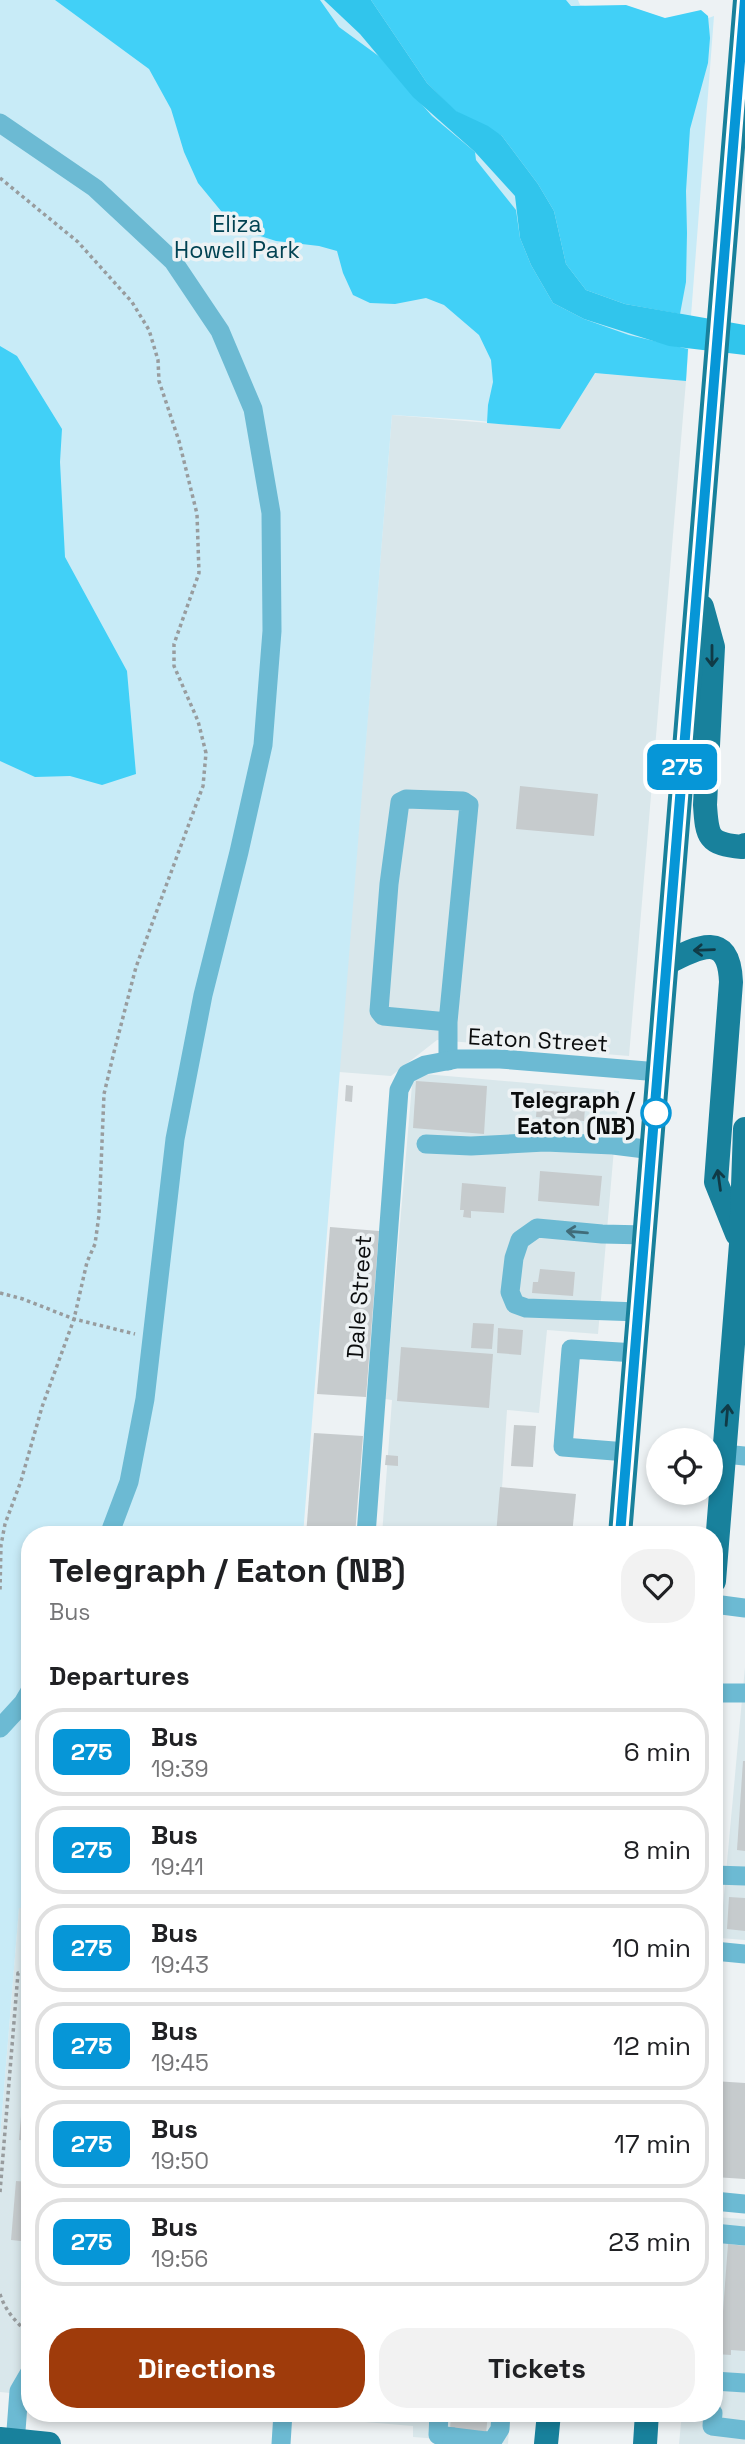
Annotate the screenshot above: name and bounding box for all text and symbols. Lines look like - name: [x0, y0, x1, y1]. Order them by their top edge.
- park label: Eliza Howell Park: [174, 209, 300, 265]
- one-way arrow: [705, 644, 719, 667]
- line badge: 275: [642, 744, 722, 790]
- text: 275: [661, 751, 703, 782]
- one-way arrow: [693, 943, 716, 956]
- street label: Eaton Street: [467, 1021, 609, 1059]
- place label: Telegraph / Eaton (NB): [511, 1085, 636, 1141]
- marker: Telegraph / Eaton (NB): [641, 1098, 671, 1128]
- one-way arrow: [712, 1170, 725, 1192]
- one-way arrow: [567, 1225, 589, 1238]
- street label: Dale Street: [340, 1234, 378, 1360]
- one-way arrow: [721, 1404, 734, 1427]
- map controls: [646, 1428, 723, 1505]
- button: locate: [646, 1428, 723, 1505]
- button: heart: [621, 1549, 695, 1623]
- text: Telegraph / Eaton (NB): [49, 1550, 405, 1592]
- text: Bus: [49, 1597, 90, 1627]
- text: Departures: [49, 1659, 190, 1693]
- text: Bus: [151, 1720, 198, 1754]
- text: 6 min: [624, 1735, 691, 1769]
- text: 275: [71, 1736, 112, 1767]
- text: 19:39: [151, 1754, 208, 1784]
- text: Bus: [151, 1818, 198, 1852]
- text: 8 min: [623, 1833, 691, 1867]
- text: 275: [71, 1834, 112, 1865]
- text: 19:41: [151, 1852, 204, 1882]
- text: Bus: [151, 1916, 198, 1950]
- text: 10 min: [612, 1931, 691, 1965]
- text: 275: [71, 1932, 112, 1963]
- text: 19:43: [151, 1950, 209, 1980]
- text: Bus: [151, 2014, 198, 2048]
- text: 12 min: [613, 2029, 691, 2063]
- text: 275: [71, 2030, 112, 2061]
- text: 19:45: [151, 2048, 209, 2078]
- text: Bus: [151, 2112, 198, 2146]
- text: 17 min: [614, 2127, 691, 2161]
- text: 275: [71, 2128, 112, 2159]
- text: 19:50: [151, 2146, 209, 2176]
- text: Bus: [151, 2210, 198, 2244]
- text: 23 min: [608, 2225, 691, 2259]
- text: 275: [71, 2226, 112, 2257]
- text: 19:56: [151, 2244, 208, 2274]
- button: Directions: [49, 2328, 365, 2408]
- button: Tickets: [379, 2328, 695, 2408]

